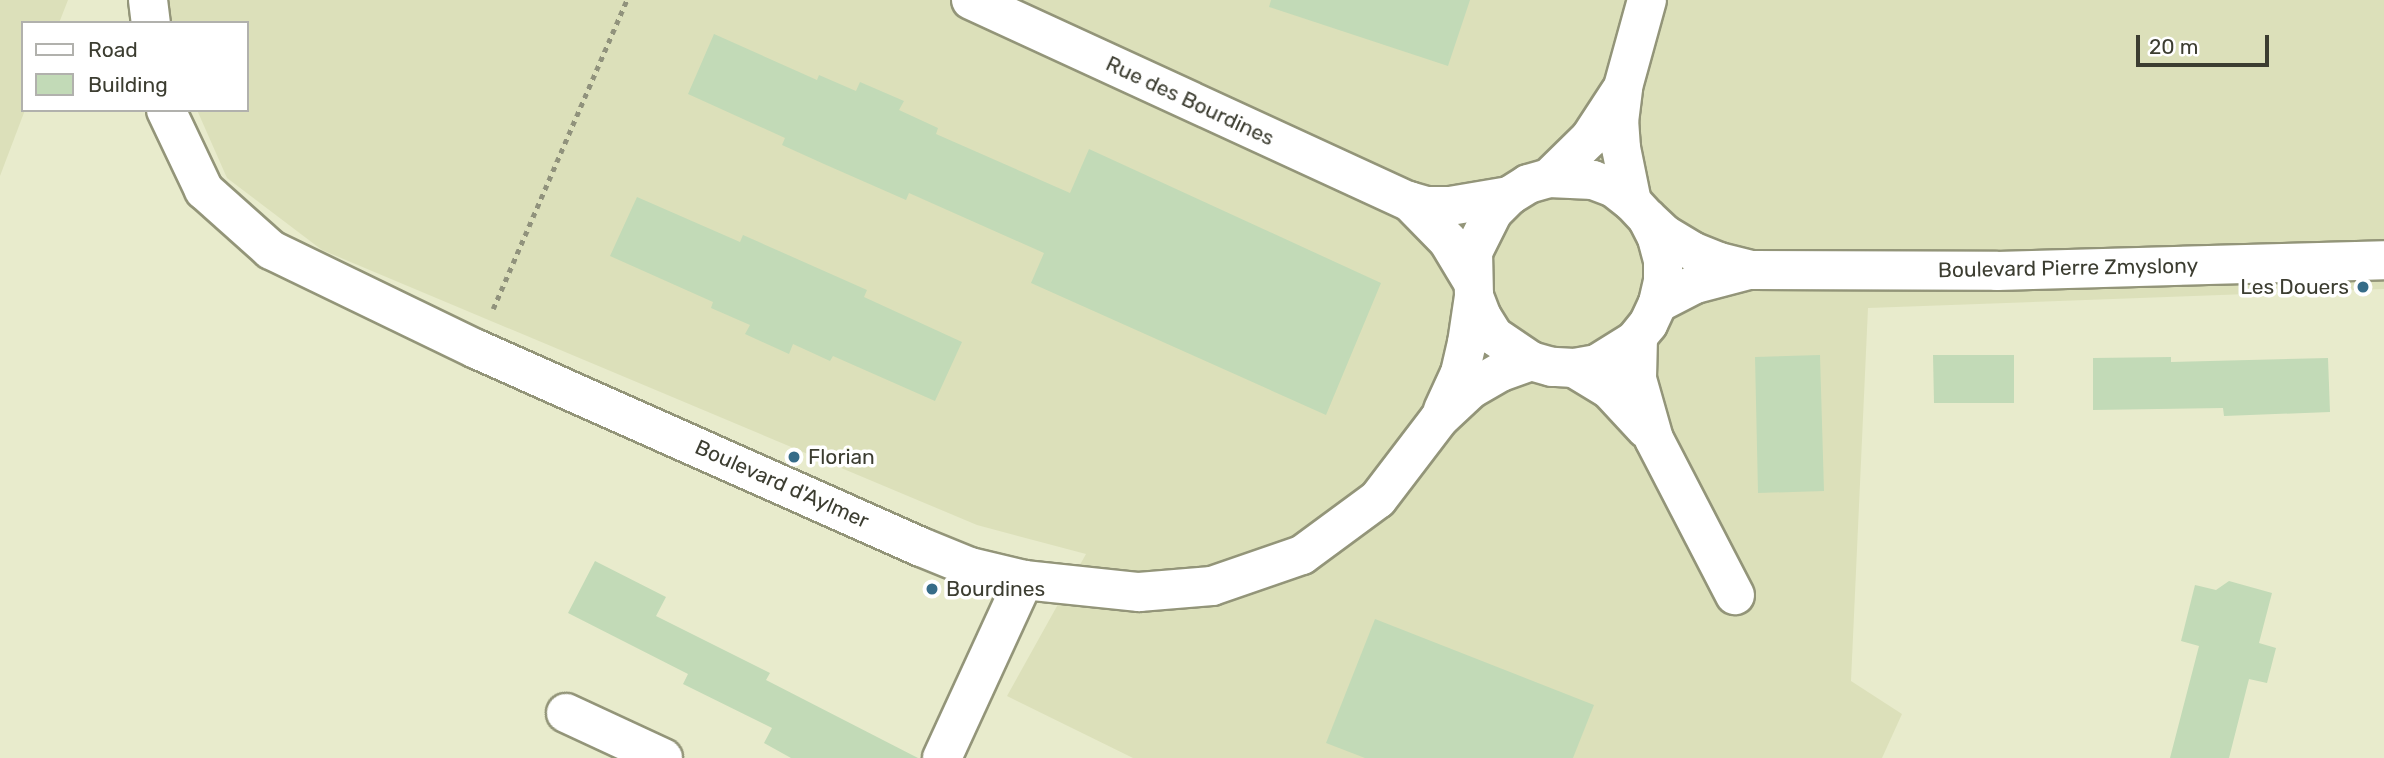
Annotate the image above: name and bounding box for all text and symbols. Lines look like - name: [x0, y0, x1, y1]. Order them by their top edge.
- legend: [21, 21, 248, 112]
- scale bar: [2139, 21, 2272, 65]
- text: 20 m: [2149, 34, 2198, 59]
- text: Road: [88, 37, 138, 62]
- street label: Rue des Bourdines: [1102, 51, 1278, 151]
- text: Building: [88, 72, 168, 97]
- street label: Boulevard Pierre Zmyslony: [1938, 253, 2198, 283]
- place label: Les Douers: [2240, 274, 2349, 300]
- marker: Les Douers: [2355, 279, 2371, 295]
- street label: Boulevard d'Aylmer: [691, 434, 873, 534]
- place label: Florian: [808, 444, 875, 470]
- marker: Florian: [786, 449, 802, 465]
- place label: Bourdines: [946, 576, 1045, 602]
- marker: Bourdines: [924, 581, 940, 597]

